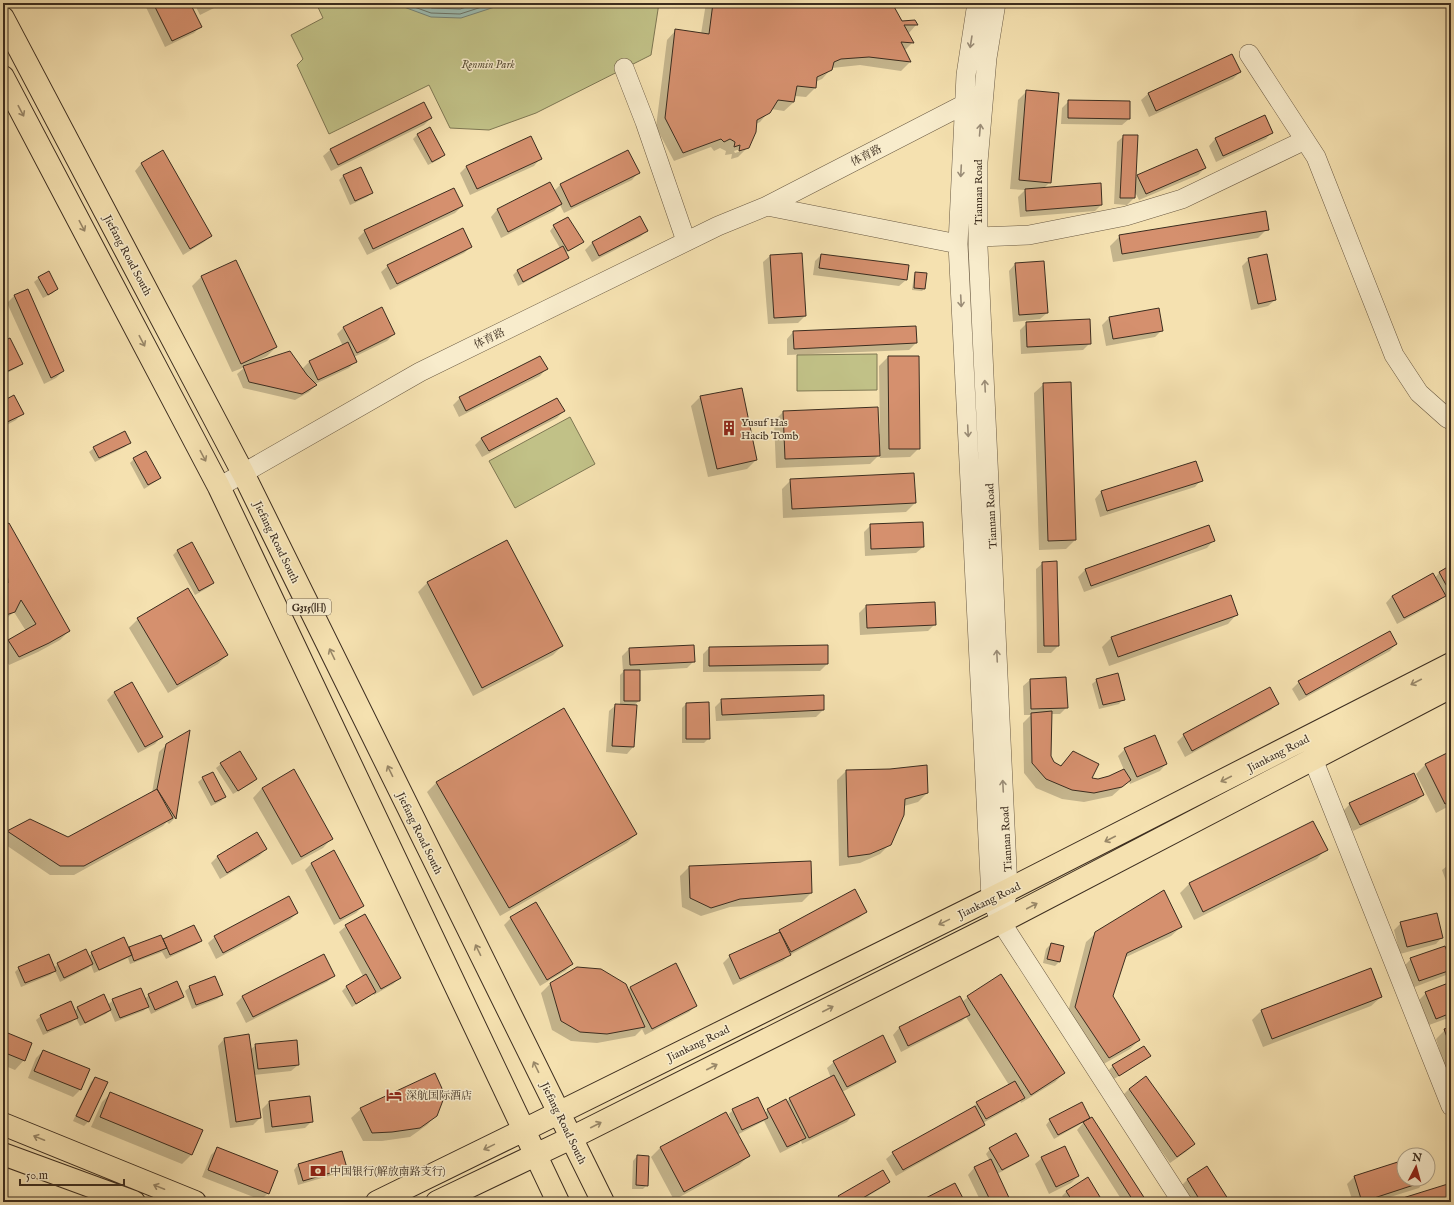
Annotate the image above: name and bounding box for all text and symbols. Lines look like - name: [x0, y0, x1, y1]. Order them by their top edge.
- one-way arrow: [967, 35, 975, 48]
- park label: Renmin Park: [461, 58, 515, 72]
- one-way arrow: [18, 105, 25, 117]
- one-way arrow: [977, 124, 984, 137]
- street label: 体育路: [849, 142, 884, 170]
- street label: Tiannan Road: [972, 159, 986, 225]
- one-way arrow: [958, 164, 965, 177]
- street label: Jiefang Road South: [99, 211, 154, 298]
- one-way arrow: [78, 220, 86, 232]
- one-way arrow: [957, 294, 965, 307]
- street label: 体育路: [472, 325, 507, 352]
- one-way arrow: [139, 335, 147, 347]
- one-way arrow: [981, 380, 988, 393]
- place label: Yusuf Has Hacib Tomb: [741, 416, 799, 443]
- building icon: Yusuf Has Hacib Tomb: [720, 419, 738, 437]
- one-way arrow: [964, 424, 971, 437]
- one-way arrow: [200, 450, 207, 462]
- street label: Tiannan Road: [983, 483, 1001, 549]
- street label: Jiefang Road South: [249, 497, 302, 586]
- road number: G315(旧): [287, 599, 331, 615]
- one-way arrow: [328, 648, 335, 660]
- one-way arrow: [994, 650, 1001, 663]
- one-way arrow: [1411, 679, 1423, 686]
- street label: Jiankang Road: [1243, 732, 1312, 776]
- one-way arrow: [386, 765, 393, 777]
- one-way arrow: [1220, 776, 1232, 784]
- one-way arrow: [1000, 780, 1007, 793]
- street label: Jiefang Road South: [392, 788, 445, 877]
- street label: Tiannan Road: [998, 806, 1016, 872]
- one-way arrow: [1104, 835, 1116, 843]
- street label: Jiankang Road: [954, 880, 1023, 923]
- one-way arrow: [1026, 901, 1038, 909]
- one-way arrow: [938, 919, 950, 926]
- one-way arrow: [474, 944, 481, 956]
- one-way arrow: [822, 1004, 834, 1012]
- street label: Jiankang Road: [663, 1023, 732, 1066]
- one-way arrow: [532, 1061, 539, 1073]
- one-way arrow: [706, 1063, 718, 1070]
- street label: Jiefang Road South: [536, 1078, 589, 1167]
- hotel icon: 深航国际酒店: [385, 1086, 403, 1104]
- place label: 深航国际酒店: [406, 1089, 472, 1103]
- one-way arrow: [590, 1121, 602, 1129]
- one-way arrow: [33, 1134, 45, 1142]
- one-way arrow: [483, 1144, 495, 1152]
- north arrow: [1396, 1147, 1436, 1187]
- text: N: [1410, 1150, 1423, 1166]
- scale bar: [20, 1161, 124, 1187]
- bank icon: 中国银行(解放南路支行): [309, 1162, 327, 1180]
- place label: 中国银行(解放南路支行): [330, 1165, 446, 1179]
- text: 50 m: [26, 1168, 48, 1183]
- one-way arrow: [154, 1183, 166, 1191]

